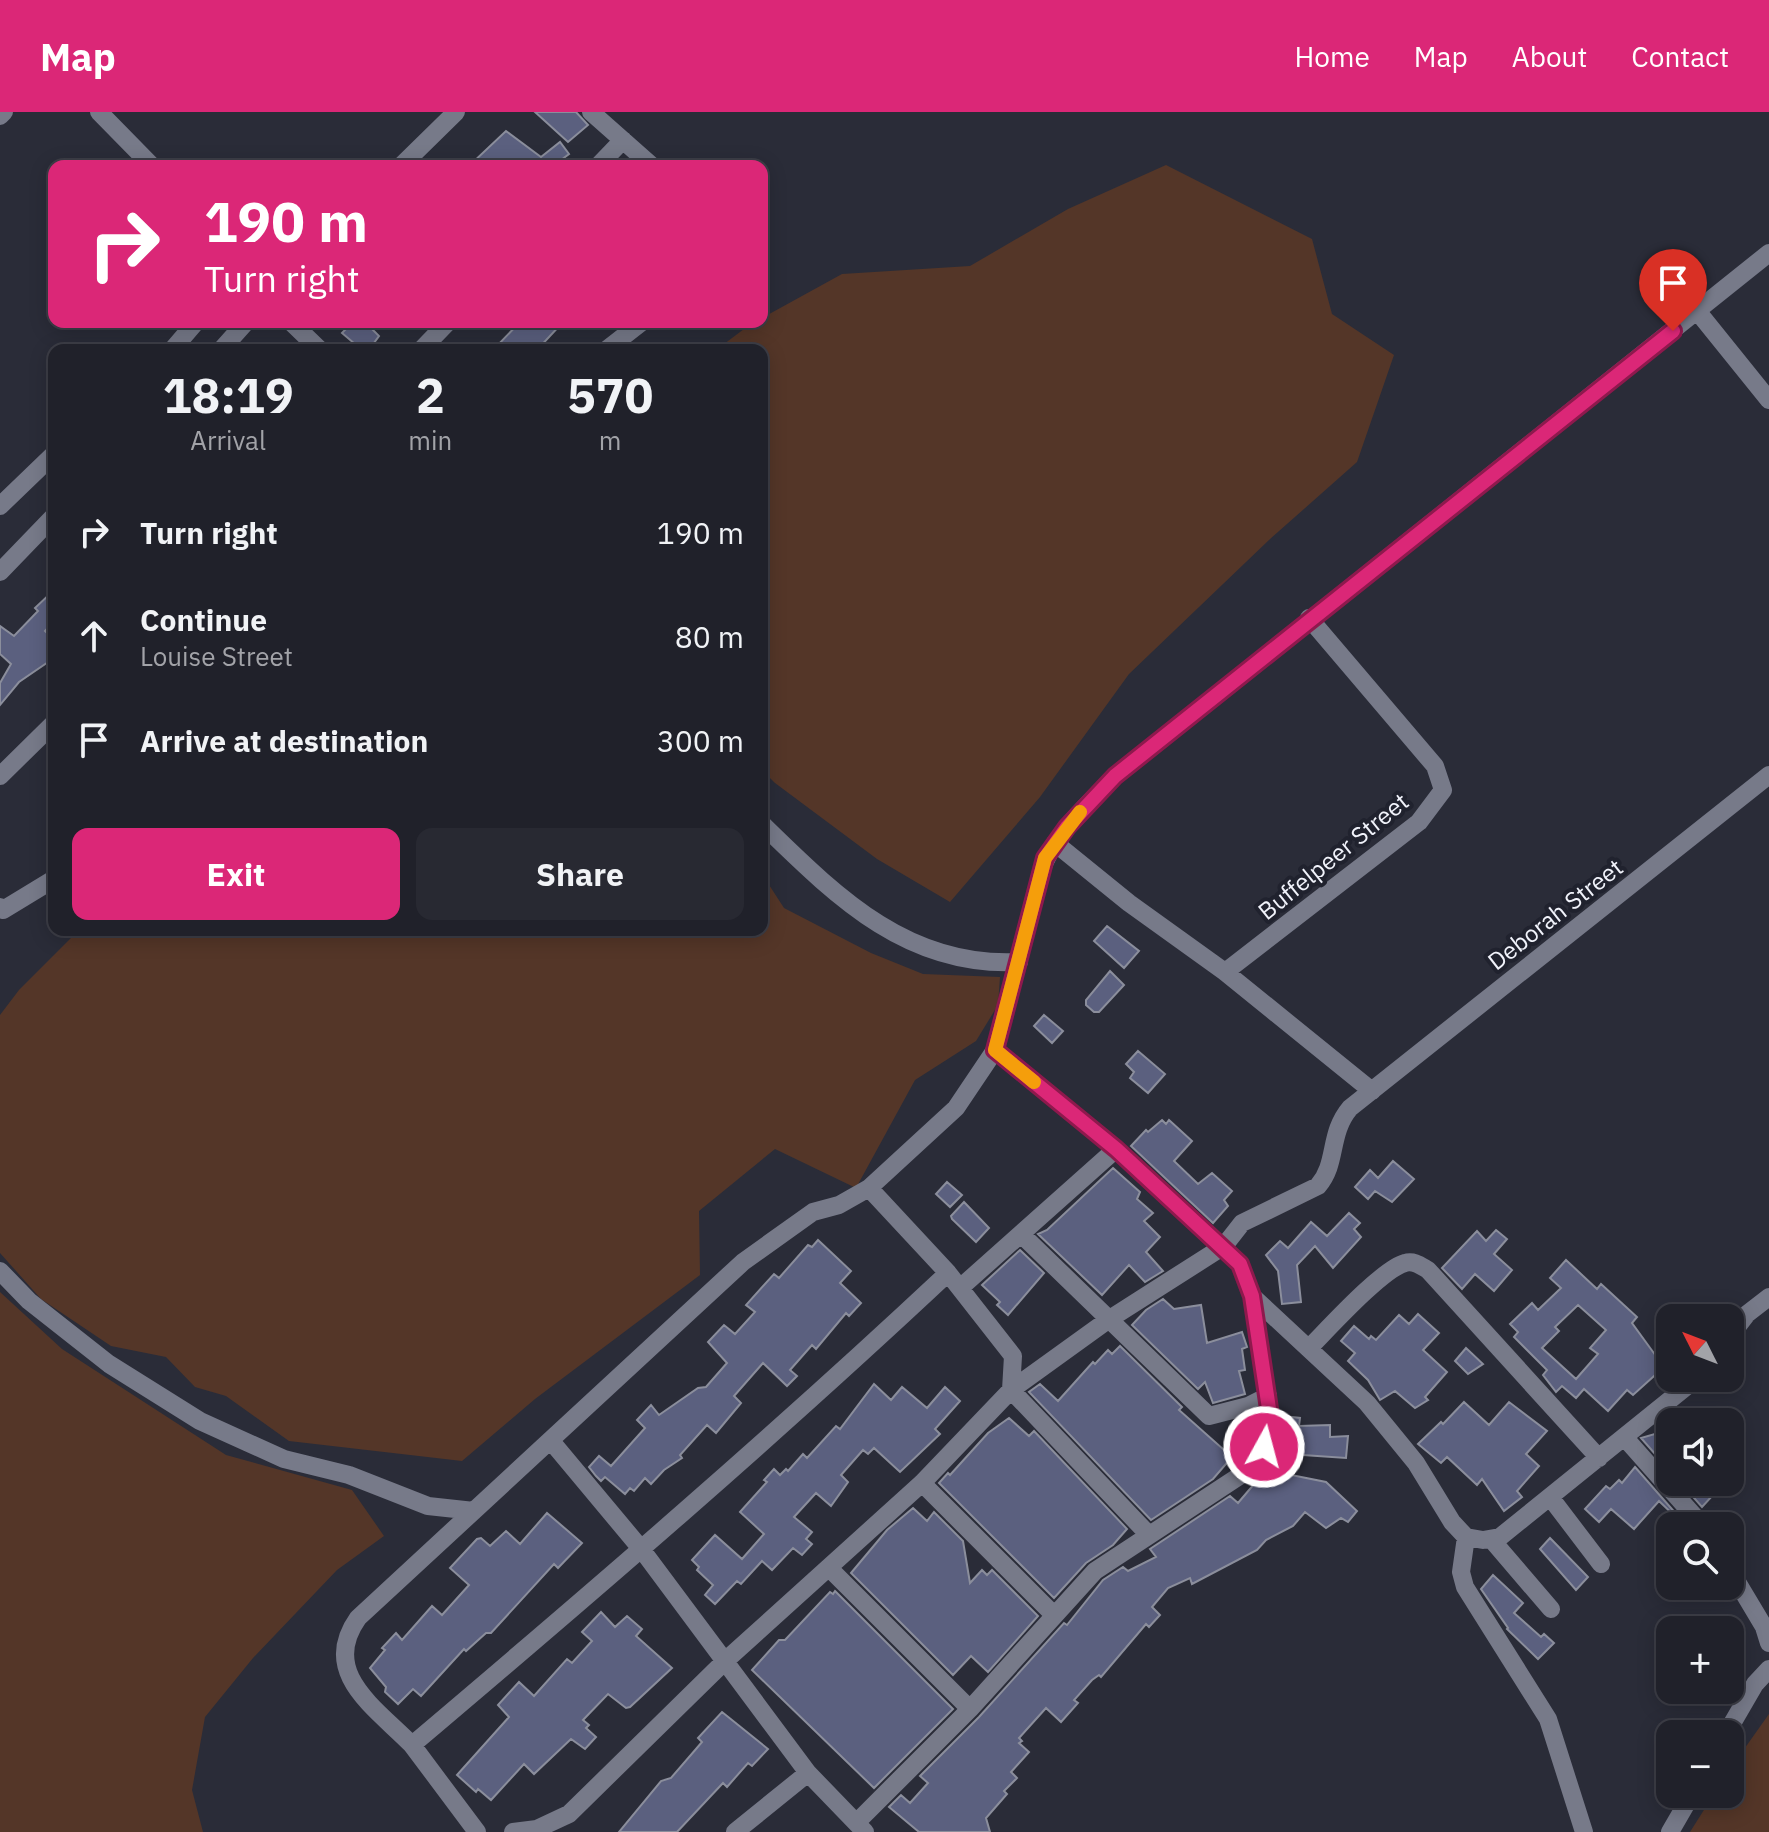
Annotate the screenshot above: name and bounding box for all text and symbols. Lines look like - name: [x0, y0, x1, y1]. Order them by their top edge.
- text: Map: [40, 32, 116, 81]
- text: Home: [1294, 38, 1370, 75]
- text: Map: [1414, 38, 1468, 75]
- text: About: [1512, 38, 1587, 75]
- text: Contact: [1631, 38, 1729, 75]
- text: 190 m: [204, 185, 368, 257]
- icon: right: [72, 192, 176, 296]
- pin: [1639, 249, 1707, 331]
- text: Turn right: [204, 255, 360, 302]
- icon: arrive: [1651, 261, 1695, 305]
- text: 18:19: [163, 364, 294, 426]
- text: 2: [416, 364, 445, 426]
- text: 570: [567, 364, 653, 426]
- text: Arrival: [190, 423, 266, 457]
- text: min: [408, 423, 452, 457]
- text: m: [599, 423, 621, 457]
- icon: right: [72, 510, 116, 554]
- text: Turn right: [140, 513, 278, 552]
- text: 190 m: [657, 513, 744, 552]
- text: Continue: [140, 600, 267, 639]
- icon: ahead: [72, 614, 116, 658]
- text: 80 m: [675, 617, 744, 656]
- text: Louise Street: [140, 639, 293, 673]
- icon: arrive: [72, 718, 116, 762]
- text: Arrive at destination: [140, 721, 428, 760]
- text: 300 m: [657, 721, 744, 760]
- street label: Buffelpeer Street: [1251, 785, 1415, 927]
- button: Exit: [72, 828, 400, 920]
- button: Share: [416, 828, 744, 920]
- street label: Deborah Street: [1481, 851, 1629, 977]
- north arrow: [1656, 1304, 1744, 1392]
- map controls: [1656, 1304, 1744, 1808]
- position arrow: [1222, 1405, 1306, 1489]
- button: sound: [1656, 1408, 1744, 1496]
- button: search: [1656, 1512, 1744, 1600]
- button: +: [1656, 1616, 1744, 1704]
- button: −: [1656, 1720, 1744, 1808]

